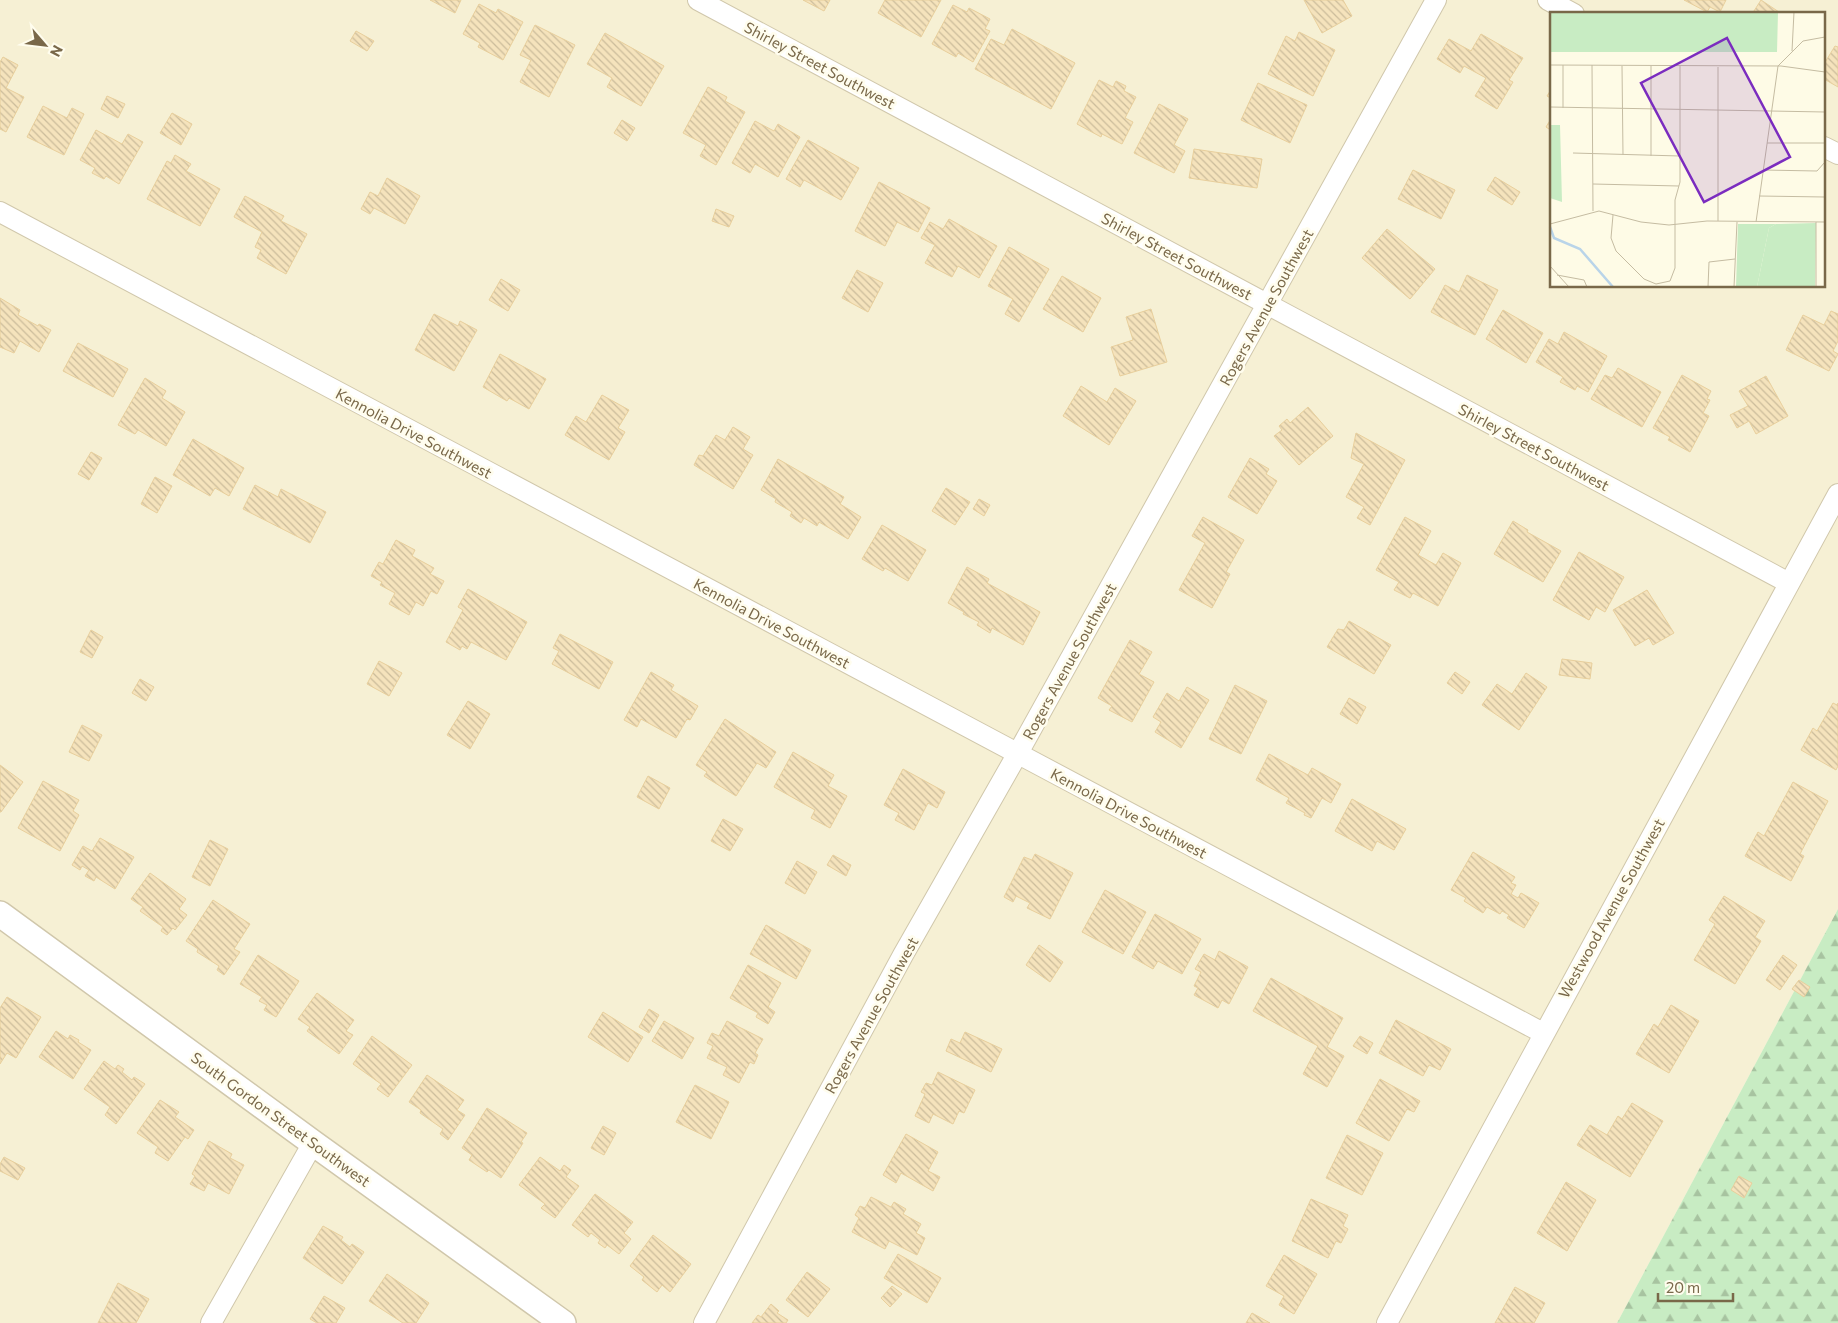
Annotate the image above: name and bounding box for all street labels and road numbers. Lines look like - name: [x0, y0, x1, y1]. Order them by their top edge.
- street label: Shirley Street Southwest: [742, 18, 898, 112]
- street label: Shirley Street Southwest: [1099, 209, 1255, 303]
- street label: Rogers Avenue Southwest: [1215, 226, 1317, 388]
- street label: Kennolia Drive Southwest: [333, 384, 495, 482]
- street label: Shirley Street Southwest: [1456, 400, 1612, 494]
- street label: Kennolia Drive Southwest: [691, 574, 853, 672]
- street label: Rogers Avenue Southwest: [1018, 580, 1120, 742]
- street label: Kennolia Drive Southwest: [1048, 764, 1210, 862]
- street label: Westwood Avenue Southwest: [1554, 815, 1668, 1001]
- street label: Rogers Avenue Southwest: [820, 934, 922, 1096]
- street label: South Gordon Street Southwest: [188, 1048, 374, 1190]

